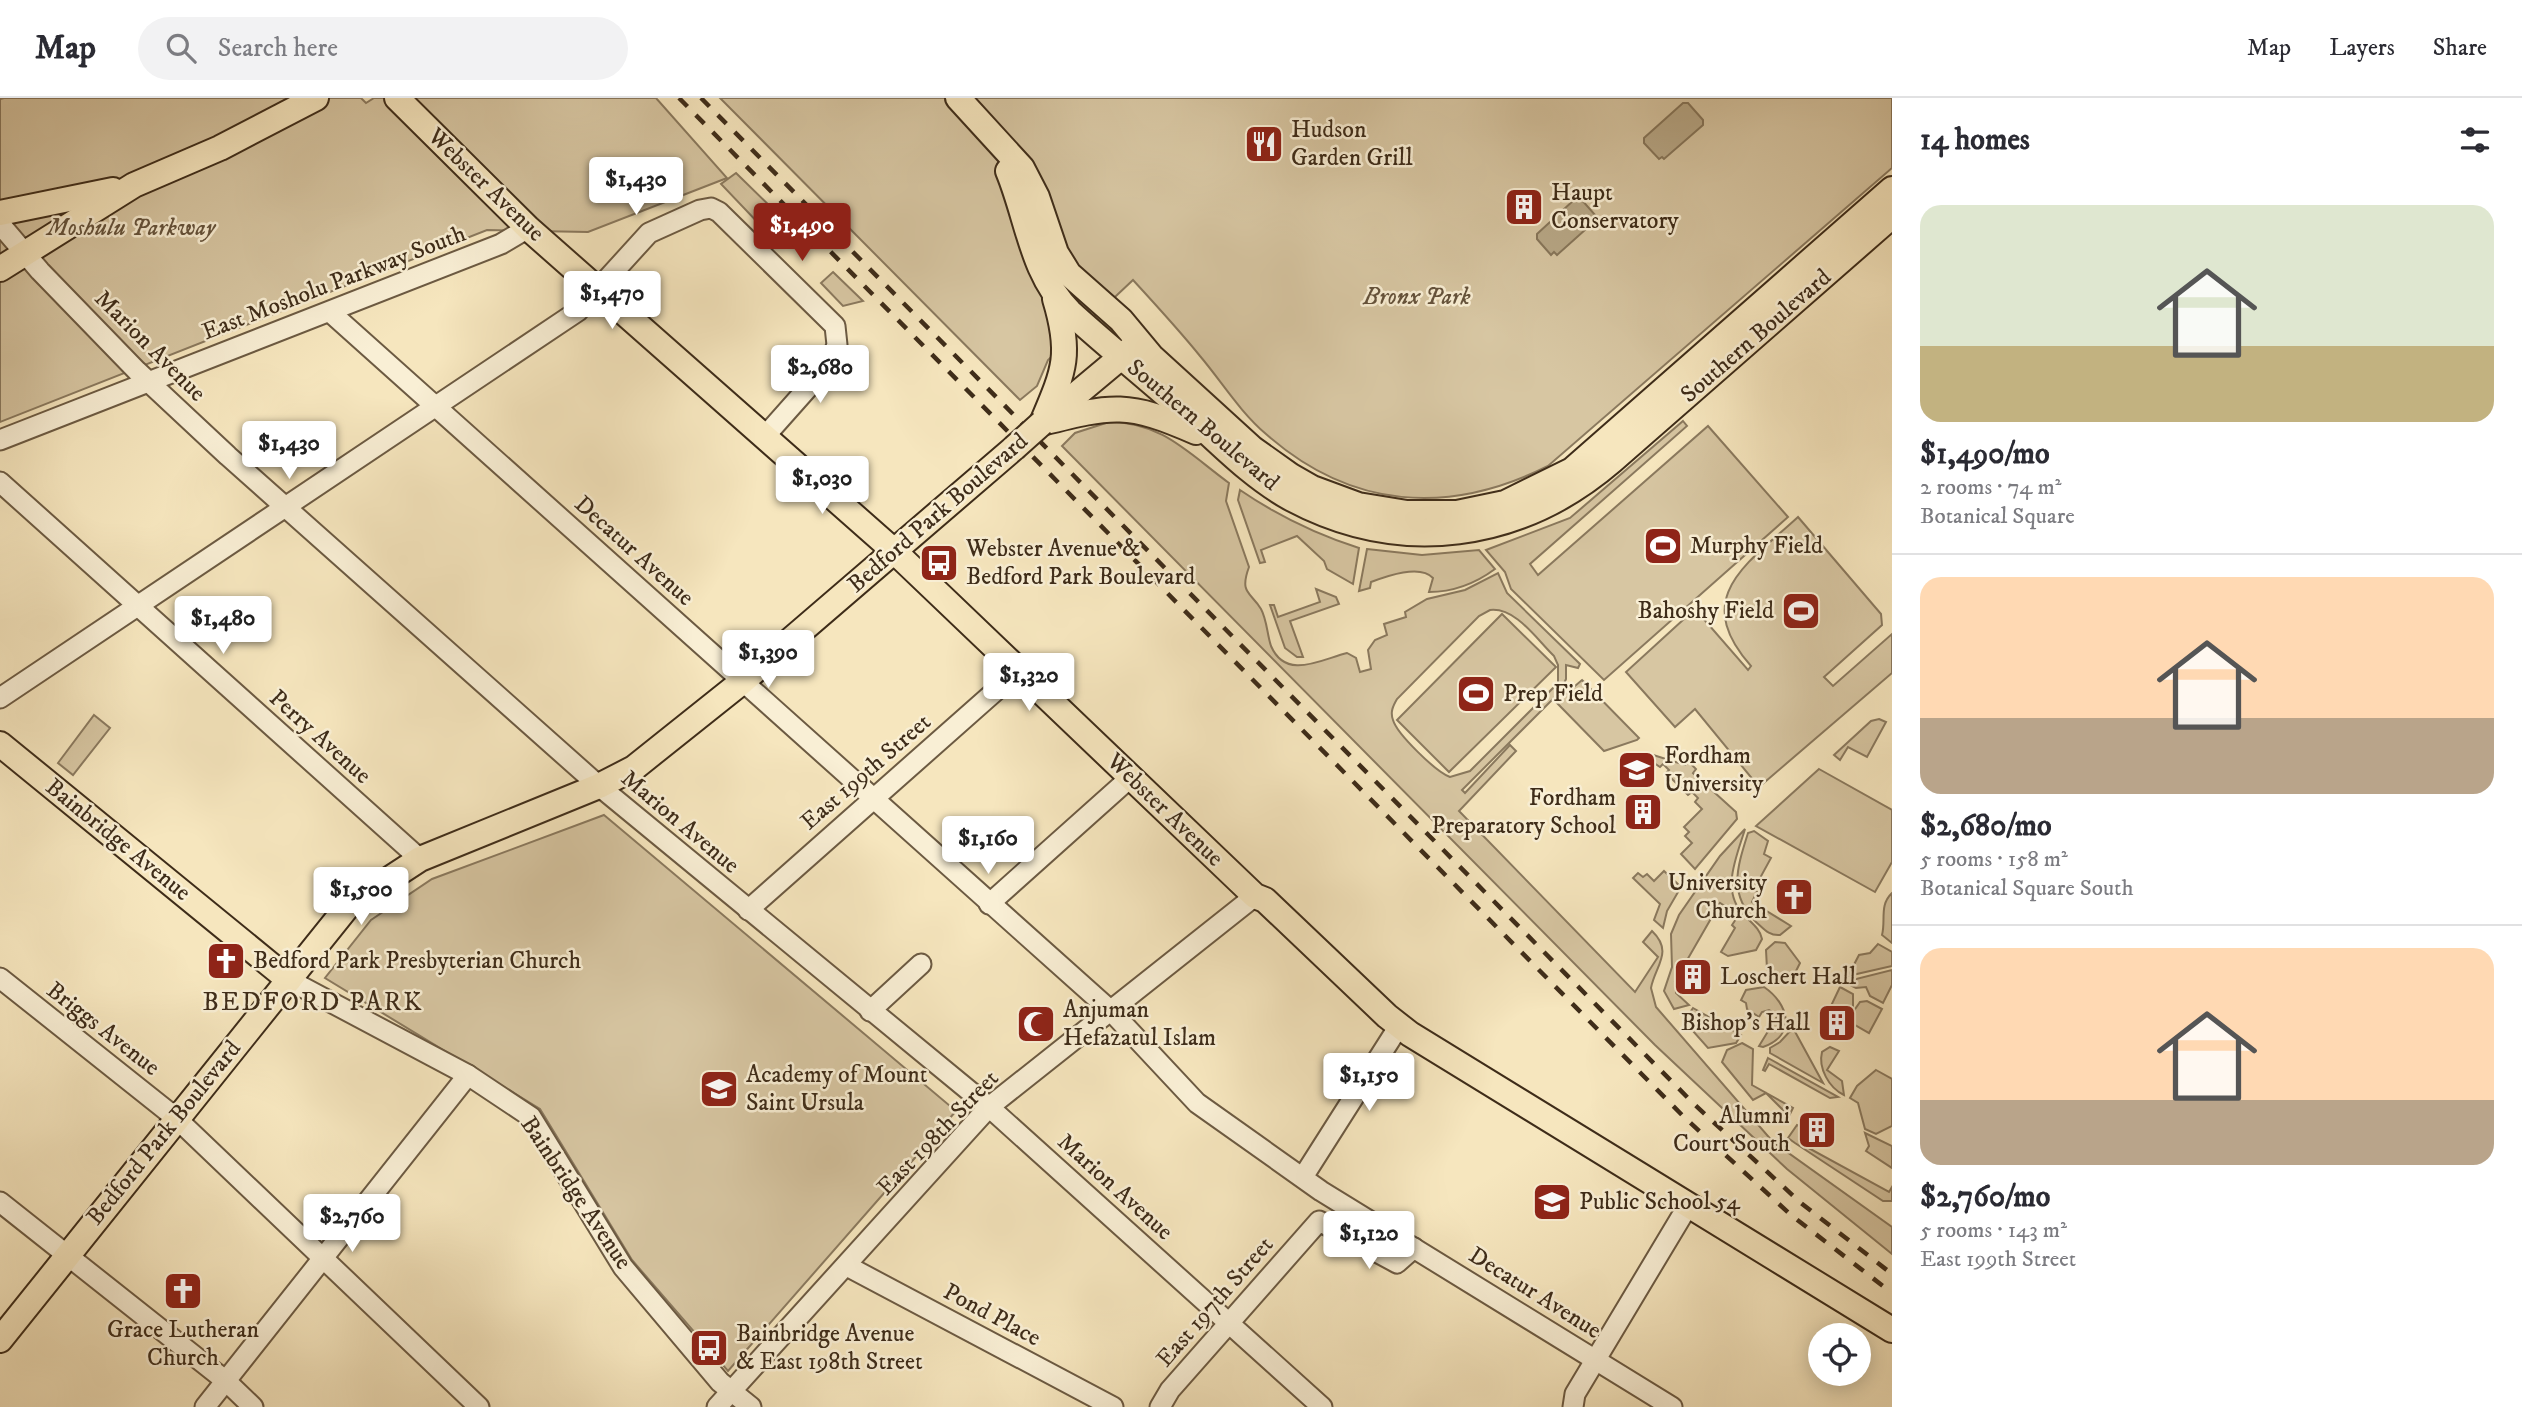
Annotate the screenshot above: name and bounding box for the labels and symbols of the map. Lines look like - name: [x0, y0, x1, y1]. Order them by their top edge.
- place label: Hudson Garden Grill: [1291, 115, 1414, 173]
- street label: Webster Avenue: [421, 121, 551, 248]
- restaurant icon: Hudson Garden Grill: [1243, 123, 1285, 165]
- pin: $1,430: [579, 158, 693, 217]
- place label: Haupt Conservatory: [1551, 178, 1679, 236]
- building icon: Haupt Conservatory: [1503, 186, 1545, 228]
- pin: $1,490: [745, 204, 859, 263]
- park label: Moshulu Parkway: [45, 213, 217, 243]
- street label: East Mosholu Parkway South: [198, 219, 471, 347]
- street label: Southern Boulevard: [1675, 262, 1837, 410]
- pin: $1,470: [555, 272, 669, 331]
- park label: Bronx Park: [1362, 282, 1471, 312]
- street label: Marion Avenue: [88, 284, 212, 408]
- pin: $2,680: [763, 345, 877, 405]
- street label: Southern Boulevard: [1121, 353, 1285, 497]
- pin: $1,430: [232, 422, 346, 481]
- street label: Bedford Park Boulevard: [842, 426, 1034, 600]
- pin: $1,030: [765, 456, 879, 516]
- street label: Decatur Avenue: [568, 489, 700, 613]
- sports icon: Murphy Field: [1642, 525, 1684, 567]
- place label: Murphy Field: [1690, 531, 1823, 561]
- place label: Webster Avenue & Bedford Park Boulevard: [965, 534, 1195, 592]
- bus stop icon: Webster Avenue & Bedford Park Boulevard: [918, 542, 960, 584]
- sports icon: Bahoshy Field: [1780, 590, 1822, 632]
- pin: $1,480: [166, 596, 280, 656]
- place label: Bahoshy Field: [1637, 596, 1774, 626]
- pin: $1,390: [711, 630, 825, 690]
- pin: $1,320: [972, 654, 1086, 713]
- sports icon: Prep Field: [1455, 673, 1497, 715]
- place label: Prep Field: [1503, 679, 1603, 709]
- street label: Perry Avenue: [263, 683, 377, 791]
- street label: East 199th Street: [795, 707, 938, 837]
- place label: Fordham University: [1664, 741, 1764, 799]
- street label: Webster Avenue: [1100, 746, 1230, 873]
- school or university icon: Fordham University: [1616, 749, 1658, 791]
- street label: Marion Avenue: [615, 764, 746, 880]
- street label: Bainbridge Avenue: [39, 772, 197, 908]
- place label: Fordham Preparatory School: [1431, 783, 1617, 841]
- building icon: Fordham Preparatory School: [1622, 791, 1664, 833]
- pin: $1,160: [931, 816, 1045, 876]
- pin: $1,500: [304, 868, 418, 927]
- place label: University Church: [1668, 868, 1768, 926]
- church icon: University Church: [1773, 876, 1815, 918]
- church icon: Bedford Park Presbyterian Church: [205, 940, 247, 982]
- place label: Bedford Park Presbyterian Church: [253, 946, 581, 976]
- building icon: Loschert Hall: [1672, 956, 1714, 998]
- place label: Loschert Hall: [1720, 962, 1857, 992]
- street label: Briggs Avenue: [40, 975, 166, 1083]
- district label: BEDFORD PARK: [203, 986, 423, 1019]
- place label: Anjuman Hefazatul Islam: [1063, 995, 1216, 1053]
- building icon: Bishop's Hall: [1816, 1002, 1858, 1044]
- mosque icon: Anjuman Hefazatul Islam: [1015, 1003, 1057, 1045]
- place label: Bishop's Hall: [1681, 1008, 1811, 1038]
- street label: Bedford Park Boulevard: [80, 1034, 248, 1232]
- pin: $1,150: [1312, 1054, 1426, 1113]
- place label: Academy of Mount Saint Ursula: [746, 1060, 928, 1118]
- street label: East 198th Street: [871, 1064, 1006, 1202]
- school or university icon: Academy of Mount Saint Ursula: [698, 1068, 740, 1110]
- place label: Alumni Court South: [1673, 1101, 1790, 1159]
- building icon: Alumni Court South: [1796, 1109, 1838, 1151]
- street label: Bainbridge Avenue: [514, 1111, 638, 1275]
- street label: Marion Avenue: [1051, 1127, 1179, 1247]
- school or university icon: Public School 54: [1531, 1181, 1573, 1223]
- place label: Public School 54: [1579, 1187, 1741, 1217]
- pin: $2,760: [295, 1194, 409, 1254]
- pin: $1,120: [1312, 1212, 1426, 1271]
- street label: East 197th Street: [1150, 1230, 1280, 1374]
- street label: Decatur Avenue: [1463, 1240, 1607, 1346]
- church icon: Grace Lutheran Church: [162, 1270, 204, 1312]
- street label: Pond Place: [938, 1277, 1046, 1353]
- place label: Grace Lutheran Church: [107, 1315, 259, 1373]
- place label: Bainbridge Avenue & East 198th Street: [736, 1319, 923, 1377]
- bus stop icon: Bainbridge Avenue & East 198th Street: [688, 1327, 730, 1369]

